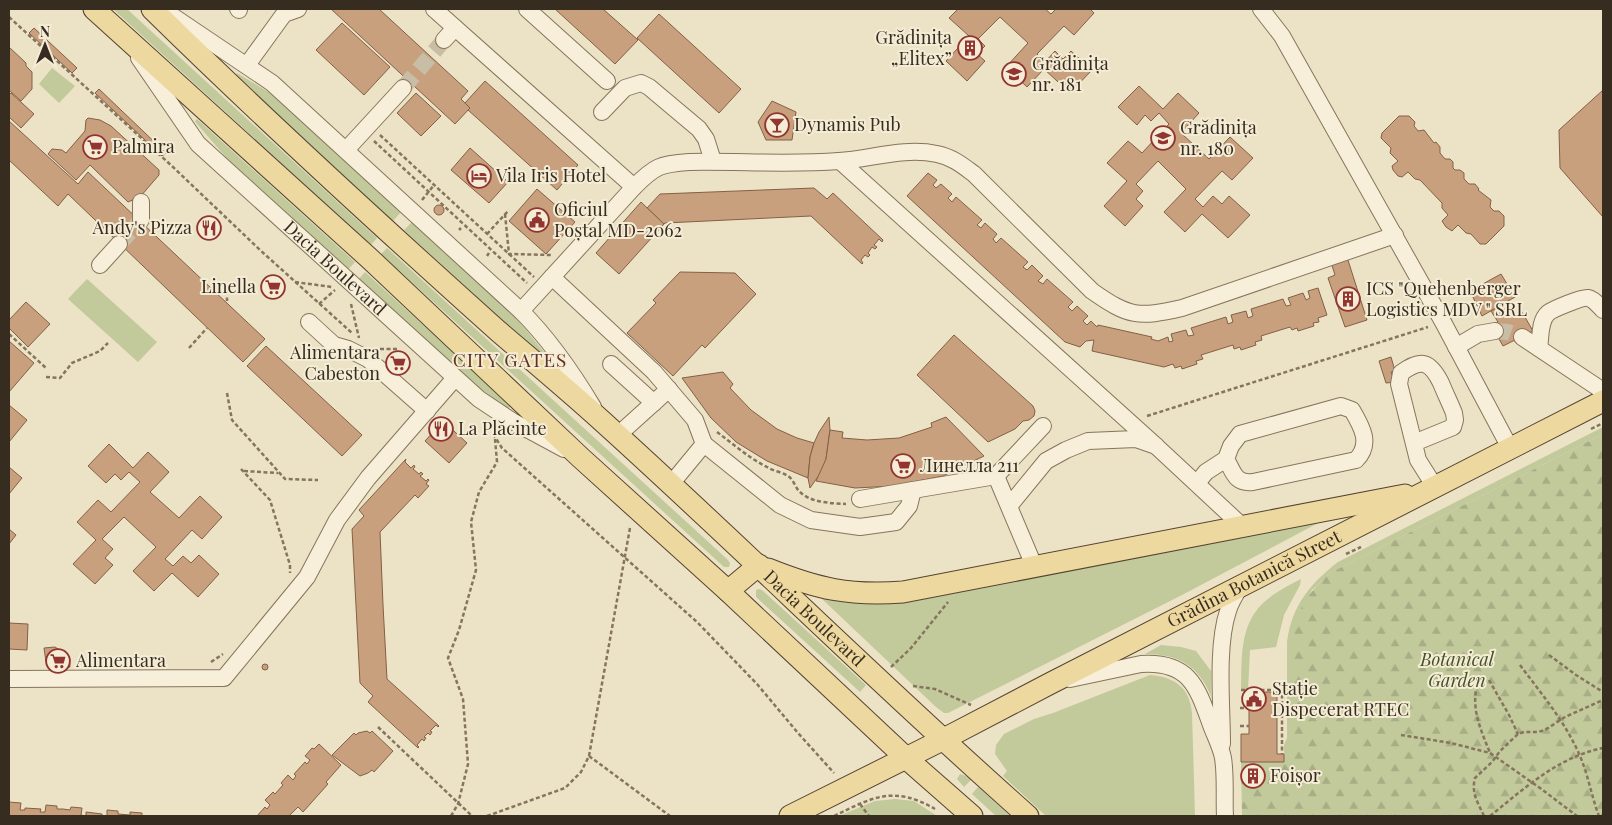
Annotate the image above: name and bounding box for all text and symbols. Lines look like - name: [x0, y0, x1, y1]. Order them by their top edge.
- north arrow: [20, 20, 70, 70]
- text: N: [40, 22, 50, 41]
- place label: Grădinița „Elitex”: [875, 25, 952, 70]
- building icon: Grădinița „Elitex”: [957, 35, 983, 61]
- place label: Grădinița nr. 181: [1032, 51, 1109, 96]
- school or university icon: Grădinița nr. 181: [1001, 61, 1027, 87]
- bar icon: Dynamis Pub: [764, 112, 790, 138]
- place label: Dynamis Pub: [794, 112, 901, 136]
- place label: Grădinița nr. 180: [1180, 115, 1257, 160]
- school or university icon: Grădinița nr. 180: [1150, 125, 1176, 151]
- supermarket icon: Palmira: [82, 134, 108, 160]
- place label: Palmira: [112, 134, 175, 158]
- hotel icon: Vila Iris Hotel: [466, 163, 492, 189]
- place label: Vila Iris Hotel: [495, 163, 606, 187]
- place label: Oficiul Poștal MD-2062: [554, 197, 682, 242]
- public building icon: Oficiul Poștal MD-2062: [524, 207, 550, 233]
- place label: Andy's Pizza: [92, 215, 192, 239]
- restaurant icon: Andy's Pizza: [196, 215, 222, 241]
- street label: Dacia Boulevard: [279, 215, 392, 320]
- place label: Linella: [201, 274, 256, 298]
- supermarket icon: Linella: [260, 274, 286, 300]
- place label: ICS "Quehenberger Logistics MDV " SRL: [1366, 276, 1527, 321]
- building icon: ICS "Quehenberger Logistics MDV " SRL: [1335, 286, 1361, 312]
- place label: Alimentara Cabeston: [289, 340, 380, 385]
- district label: CITY GATES: [453, 346, 567, 372]
- supermarket icon: Alimentara Cabeston: [385, 350, 411, 376]
- restaurant icon: La Plăcinte: [428, 416, 454, 442]
- place label: La Plăcinte: [458, 416, 547, 440]
- supermarket icon: Линелла 211: [890, 453, 916, 479]
- place label: Линелла 211: [919, 453, 1019, 477]
- street label: Grădina Botanică Street: [1163, 524, 1345, 633]
- street label: Dacia Boulevard: [759, 564, 871, 672]
- park label: Botanical Garden: [1419, 647, 1495, 692]
- supermarket icon: Alimentara: [45, 648, 71, 674]
- place label: Alimentara: [75, 648, 166, 672]
- place label: Stație Dispecerat RTEC: [1272, 676, 1409, 721]
- public building icon: Stație Dispecerat RTEC: [1241, 686, 1267, 712]
- building icon: Foișor: [1240, 763, 1266, 789]
- place label: Foișor: [1270, 763, 1321, 787]

